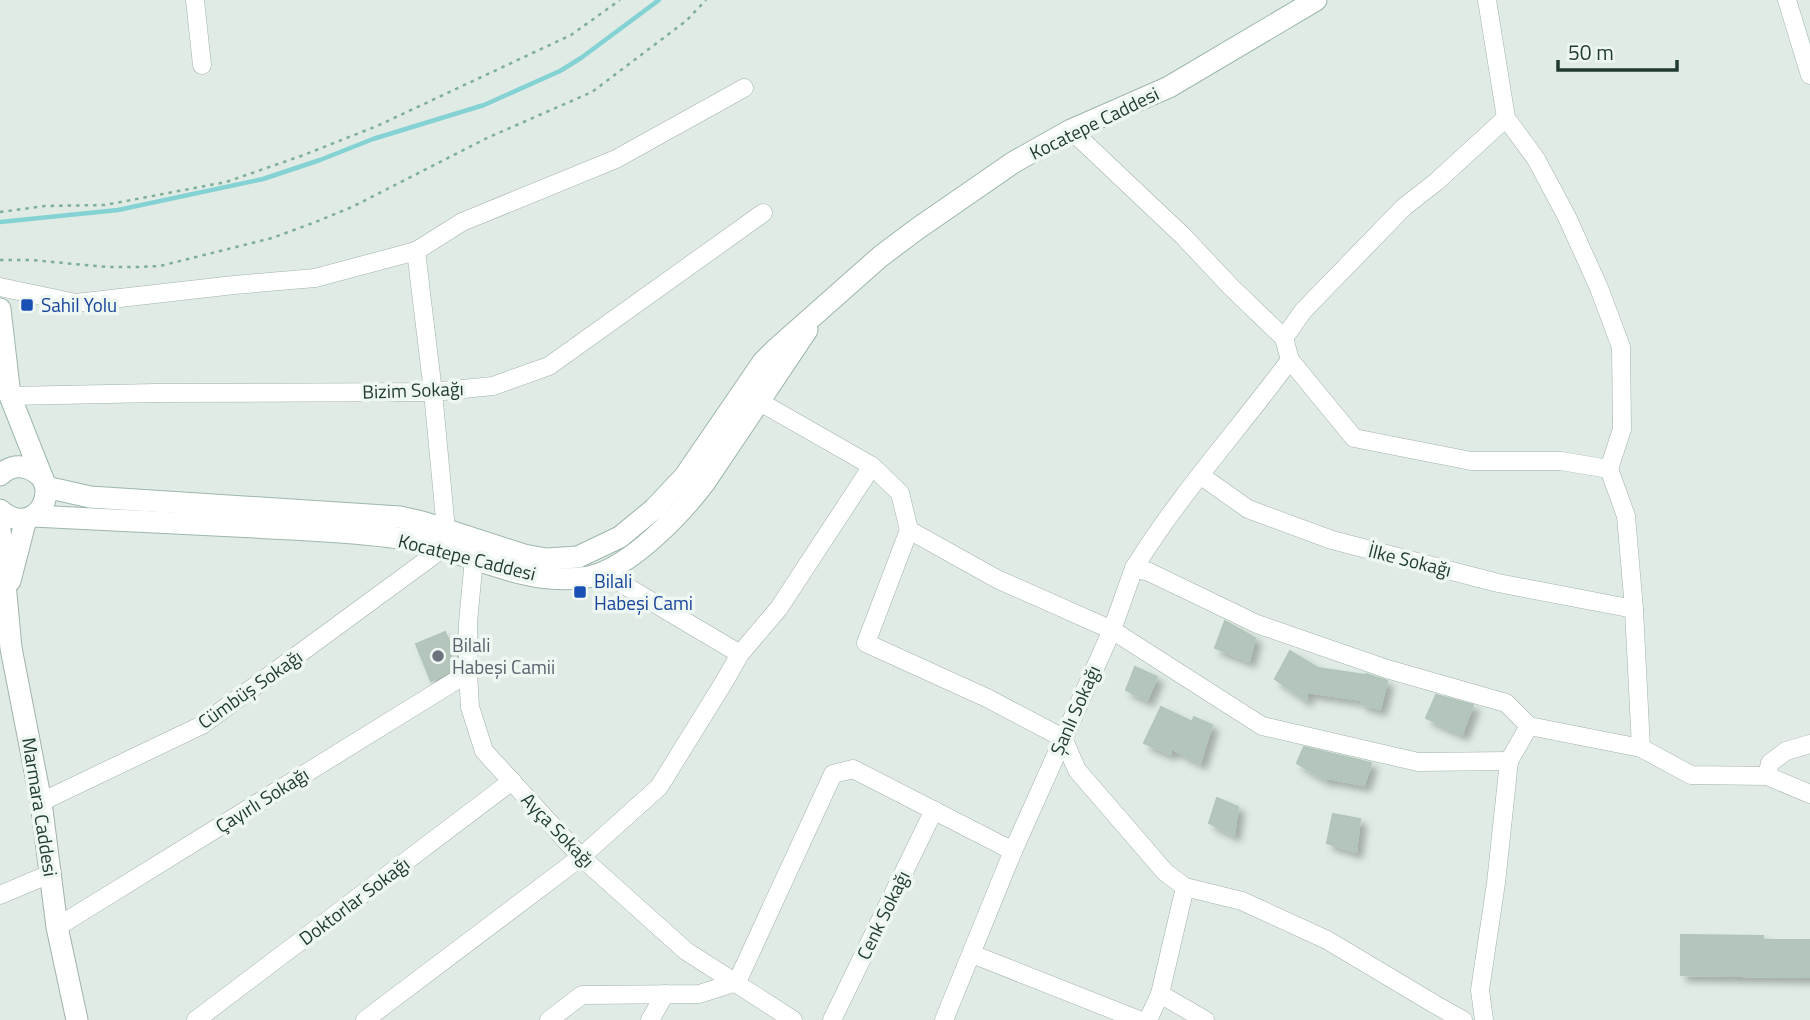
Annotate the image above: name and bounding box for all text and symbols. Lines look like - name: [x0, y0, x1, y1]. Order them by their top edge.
- scale bar: [1558, 28, 1677, 72]
- text: 50 m: [1568, 36, 1614, 68]
- street label: Kocatepe Caddesi: [1024, 79, 1163, 166]
- place label: Sahil Yolu: [41, 290, 117, 319]
- marker: Sahil Yolu: [19, 297, 35, 313]
- street label: Bizim Sokağı: [362, 373, 464, 406]
- street label: Kocatepe Caddesi: [395, 525, 539, 588]
- street label: İlke Sokağı: [1366, 535, 1455, 584]
- place label: Bilali Habeşi Cami: [594, 566, 693, 617]
- marker: Bilali Habeşi Cami: [572, 584, 588, 600]
- place label: Bilali Habeşi Camii: [452, 630, 555, 681]
- street label: Cümbüş Sokağı: [191, 642, 308, 735]
- marker: Bilali Habeşi Camii: [430, 648, 446, 664]
- street label: Şanlı Sokağı: [1042, 660, 1107, 759]
- street label: Marmara Caddesi: [15, 735, 66, 878]
- street label: Çayırlı Sokağı: [209, 759, 314, 840]
- street label: Ayça Sokağı: [515, 785, 602, 874]
- street label: Doktorlar Sokağı: [292, 849, 415, 952]
- street label: Cenk Sokağı: [848, 865, 917, 964]

